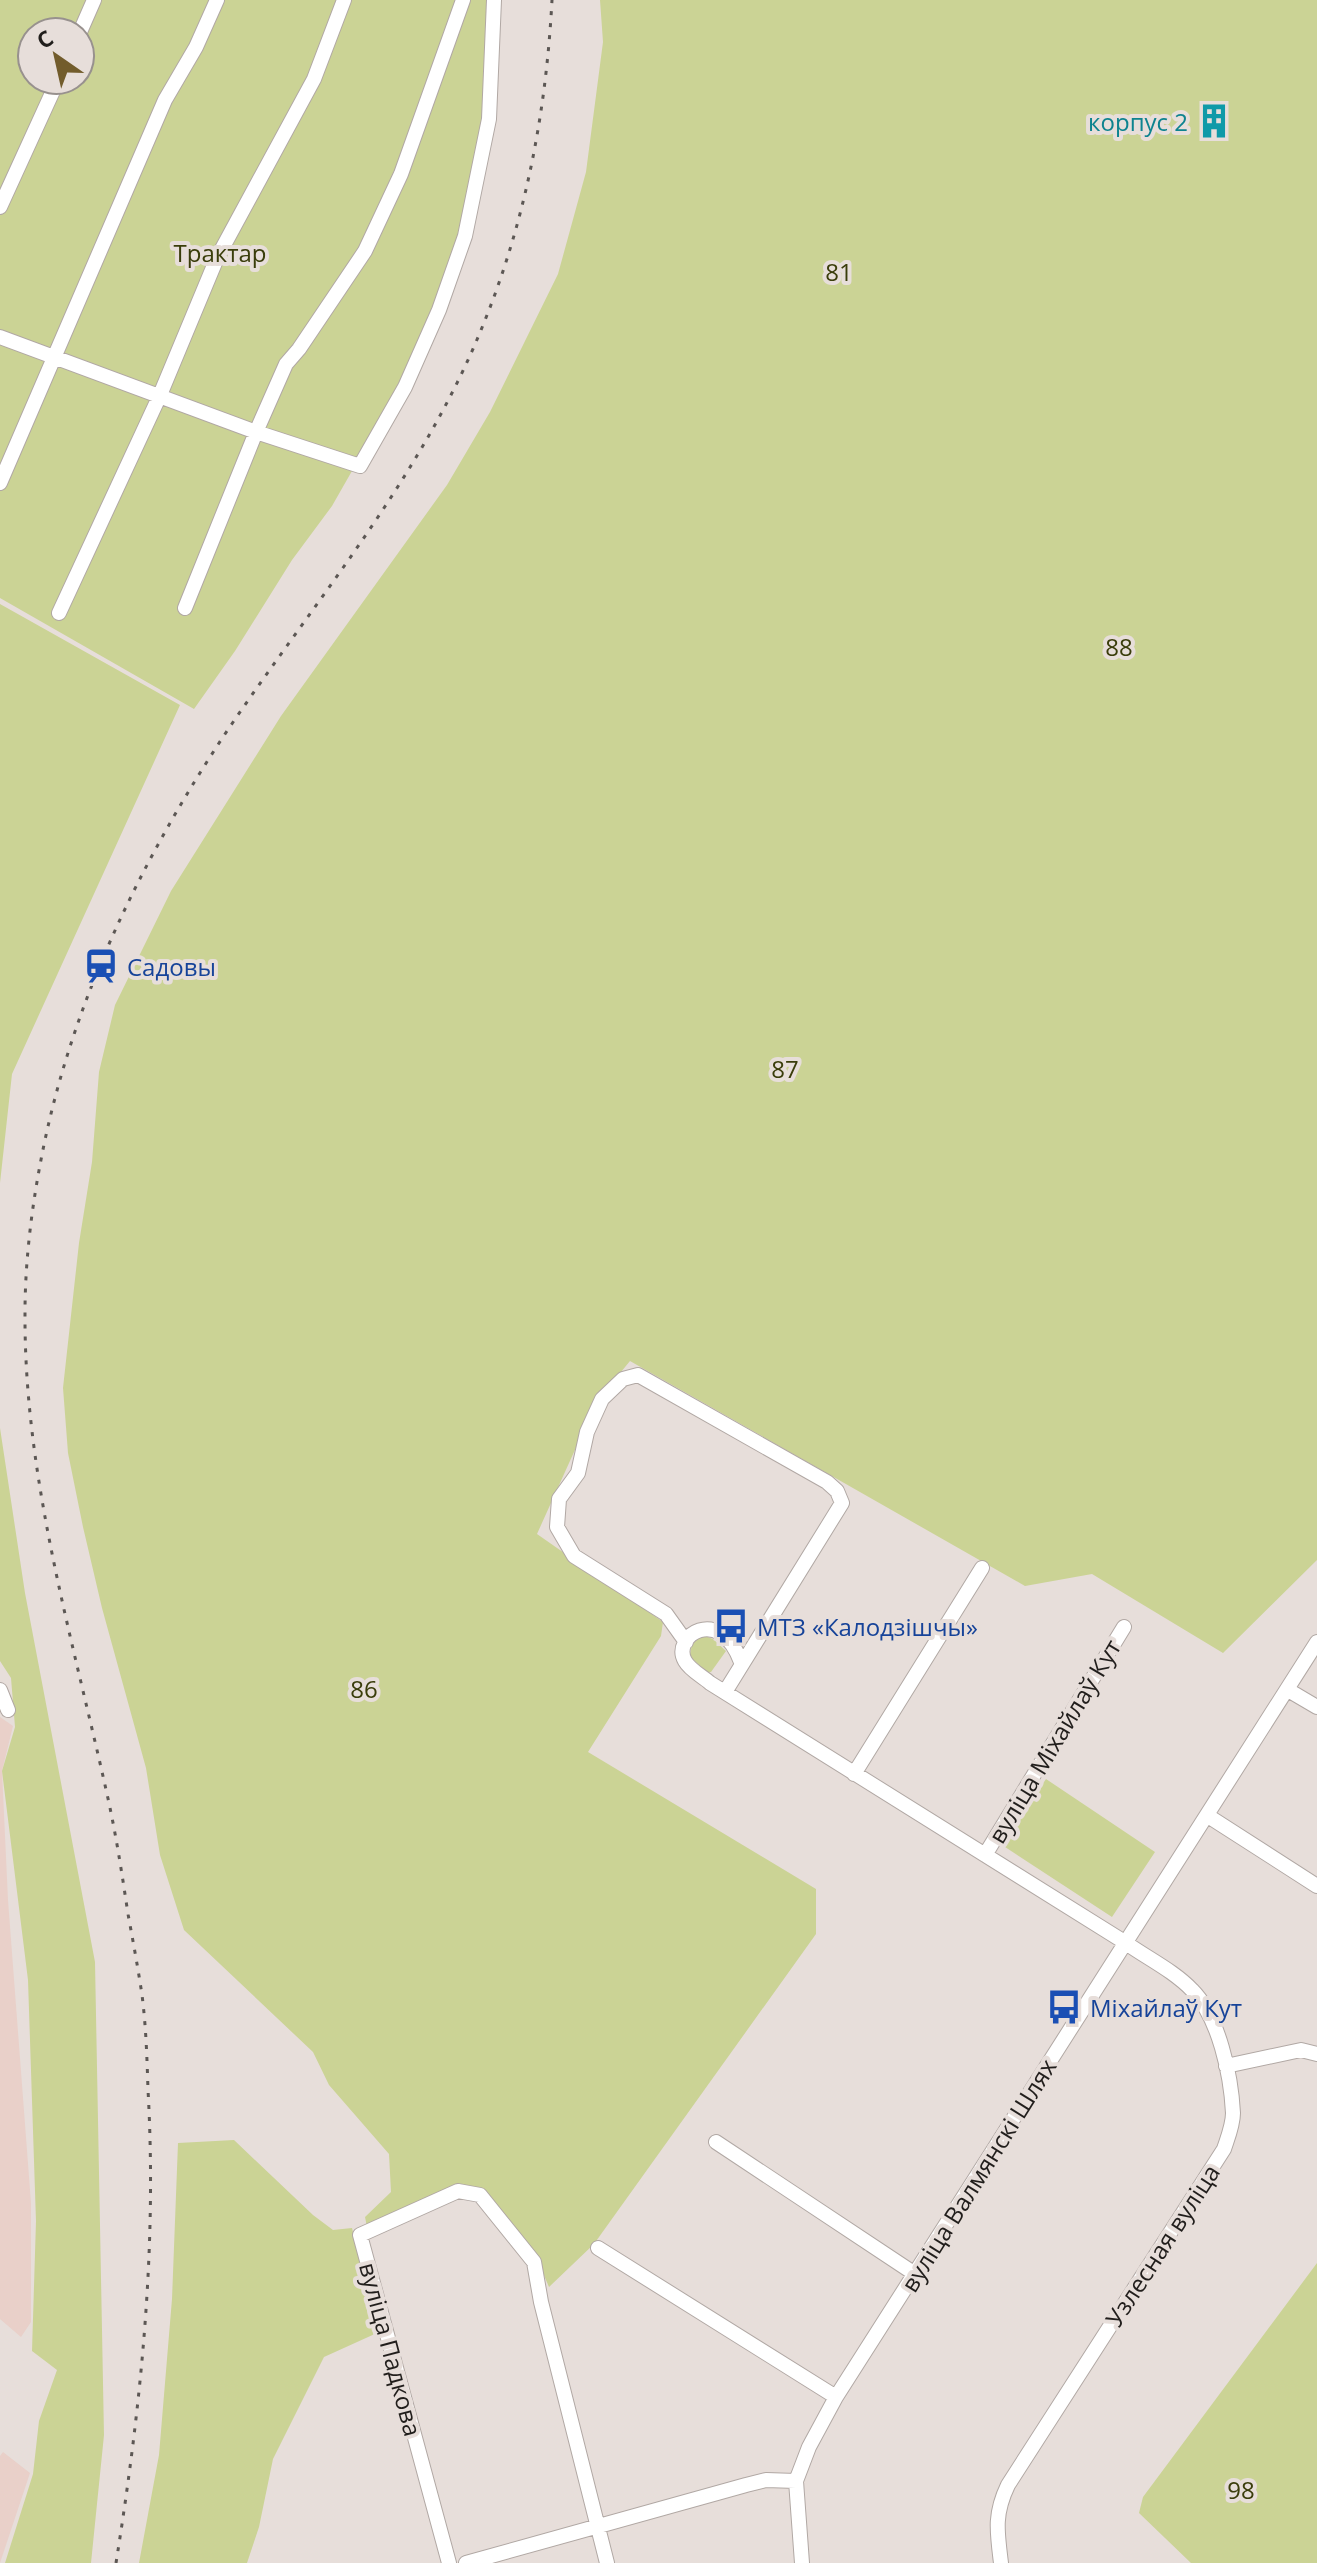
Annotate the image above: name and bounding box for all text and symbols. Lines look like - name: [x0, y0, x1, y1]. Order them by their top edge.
- north arrow: [16, 16, 96, 96]
- text: С: [30, 22, 58, 55]
- building icon: корпус 2: [1195, 102, 1233, 140]
- place label: корпус 2: [1088, 105, 1188, 138]
- park label: Трактар: [174, 236, 266, 269]
- park label: 81: [825, 255, 853, 288]
- park label: 88: [1105, 630, 1133, 663]
- station icon: Садовы: [82, 947, 120, 985]
- place label: Садовы: [127, 950, 216, 983]
- park label: 87: [771, 1052, 799, 1085]
- bus stop icon: МТЗ «Калодзішчы»: [712, 1607, 750, 1645]
- place label: МТЗ «Калодзішчы»: [757, 1610, 978, 1643]
- street label: вуліца Міхайлаў Кут: [980, 1633, 1128, 1849]
- park label: 86: [350, 1672, 378, 1705]
- bus stop icon: Міхайлаў Кут: [1045, 1988, 1083, 2026]
- place label: Міхайлаў Кут: [1090, 1991, 1242, 2024]
- street label: вуліца Валмянскі Шлях: [893, 2052, 1064, 2298]
- street label: Узлесная вуліца: [1097, 2158, 1227, 2332]
- street label: вуліца Падкова: [352, 2258, 430, 2440]
- park label: 98: [1227, 2473, 1255, 2506]

